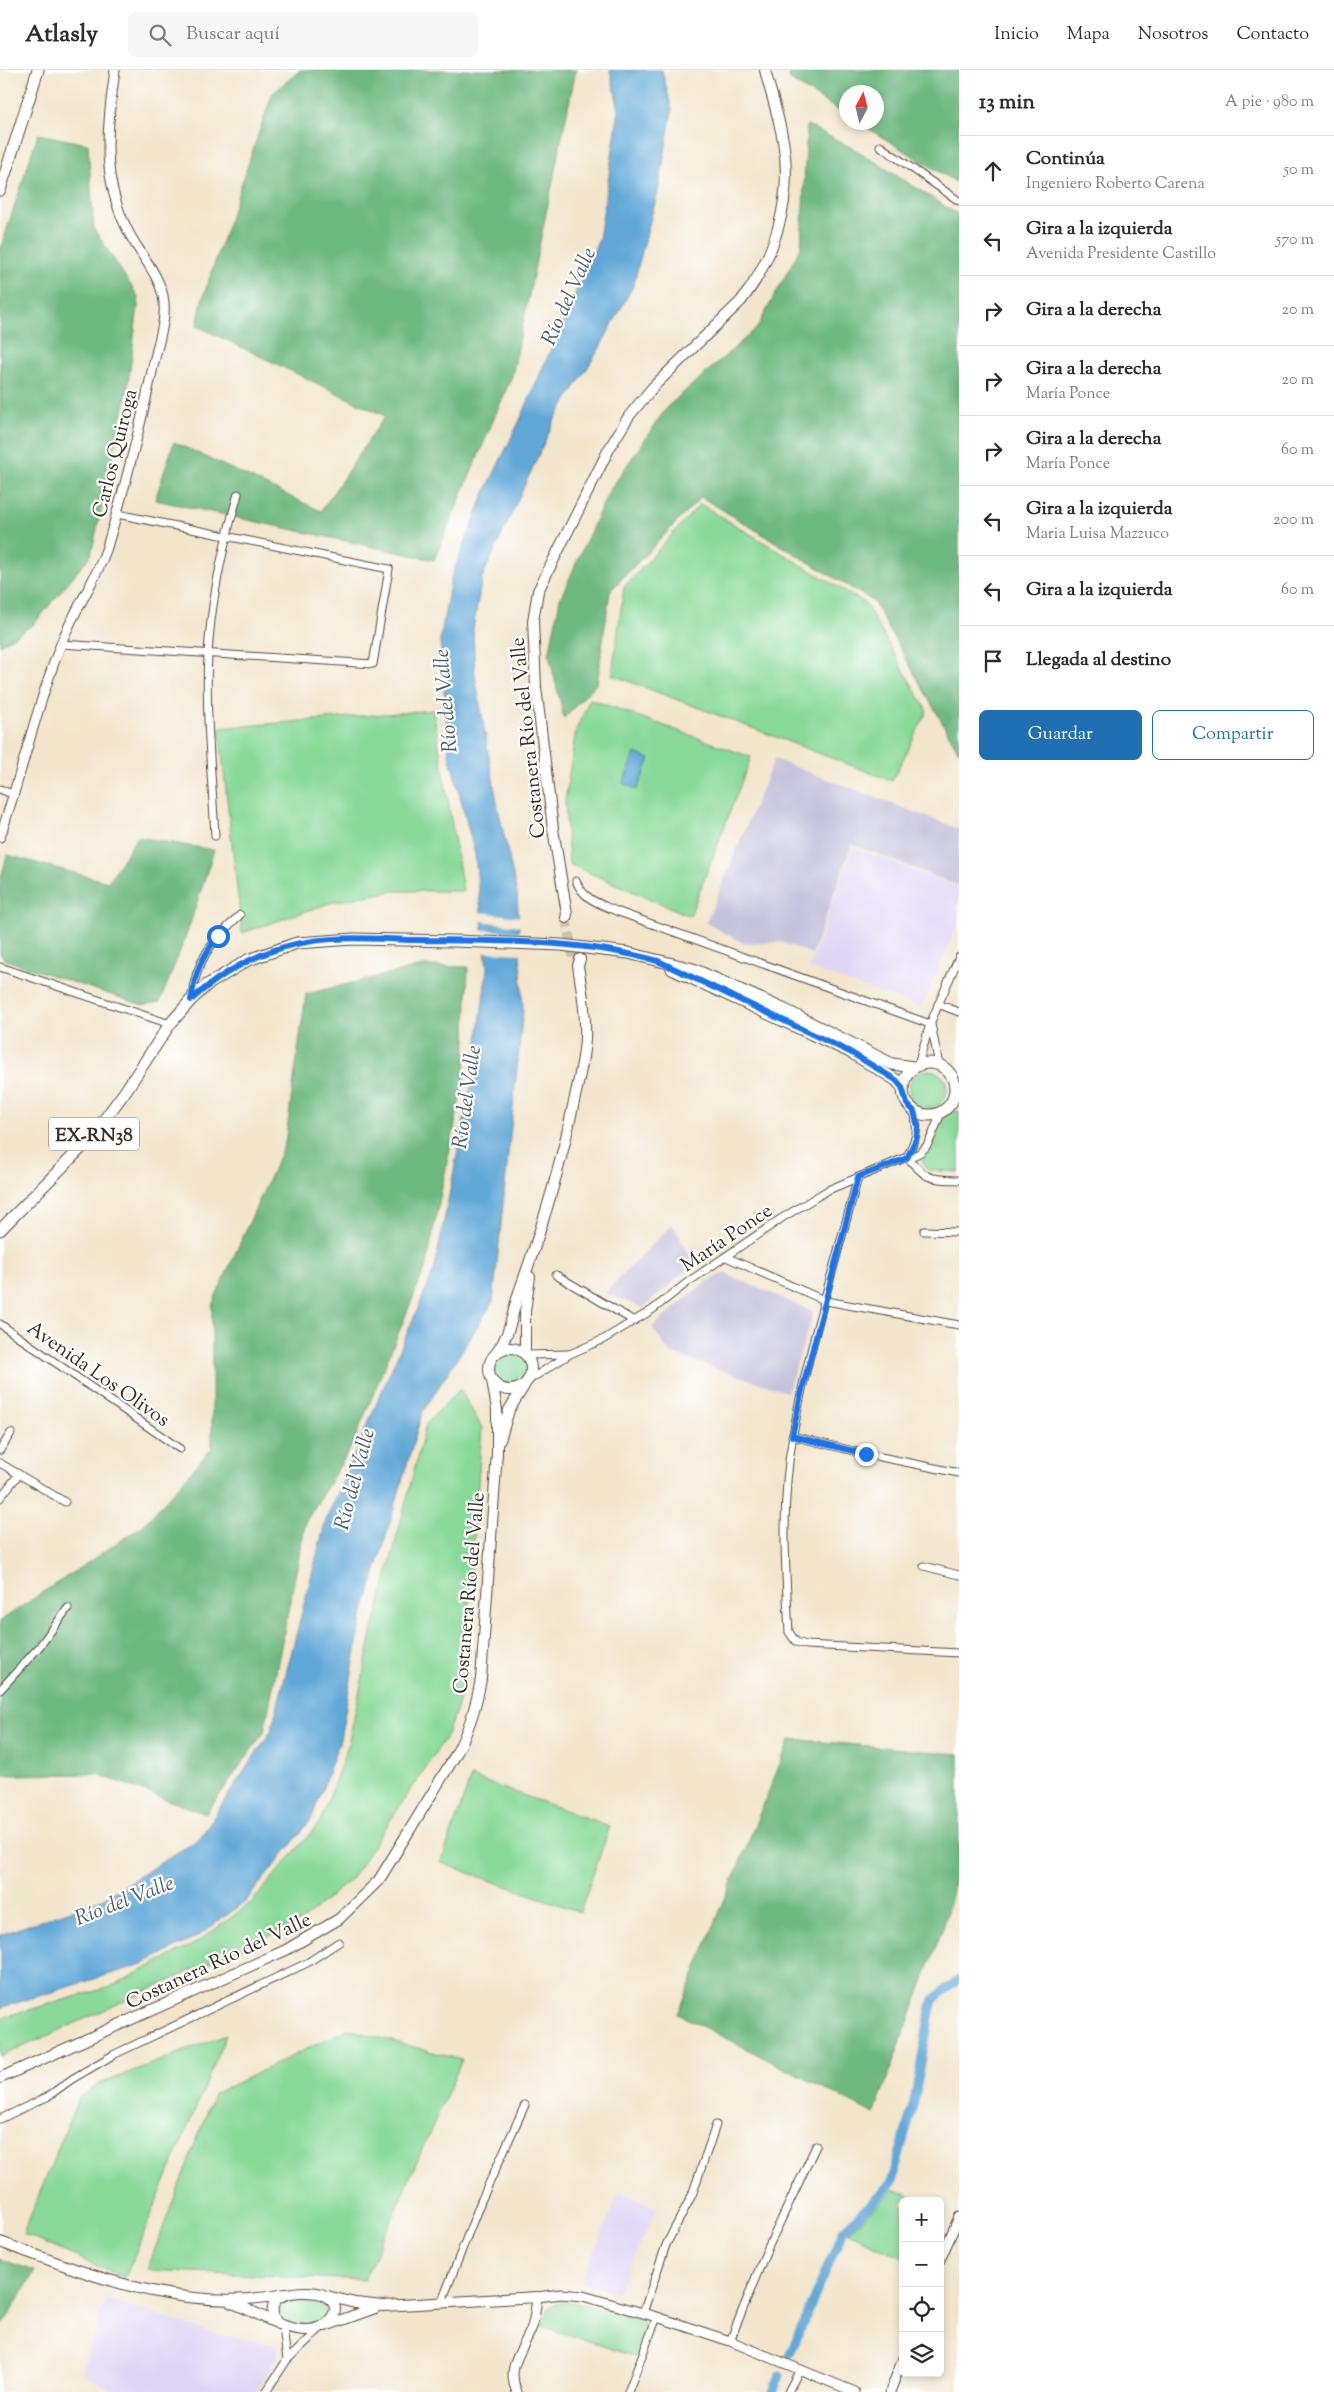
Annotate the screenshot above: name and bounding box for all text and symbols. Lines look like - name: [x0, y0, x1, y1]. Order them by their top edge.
- search box: [128, 12, 478, 57]
- text: Atlasly: [25, 18, 98, 52]
- icon: search: [146, 21, 174, 49]
- text: Buscar aquí: [186, 21, 280, 48]
- text: Inicio: [994, 22, 1039, 48]
- text: Mapa: [1067, 22, 1110, 48]
- text: Nosotros: [1138, 22, 1208, 48]
- text: Contacto: [1236, 22, 1309, 48]
- north arrow: [839, 85, 884, 130]
- text: 13 min: [979, 88, 1035, 118]
- text: A pie · 980 m: [1225, 91, 1314, 114]
- text: Continúa: [1026, 146, 1105, 173]
- icon: ahead: [979, 157, 1007, 185]
- text: 50 m: [1283, 159, 1314, 182]
- text: Ingeniero Roberto Carena: [1026, 173, 1205, 196]
- text: Gira a la izquierda: [1026, 216, 1172, 243]
- icon: left: [979, 227, 1007, 255]
- text: 570 m: [1276, 229, 1314, 252]
- water label: Río del Valle: [535, 243, 605, 350]
- text: Avenida Presidente Castillo: [1026, 243, 1216, 266]
- icon: right: [979, 297, 1007, 325]
- text: Gira a la derecha: [1026, 297, 1161, 324]
- text: 20 m: [1281, 299, 1314, 322]
- text: Gira a la derecha: [1026, 356, 1161, 383]
- icon: right: [979, 367, 1007, 395]
- text: 20 m: [1281, 369, 1314, 392]
- text: María Ponce: [1026, 383, 1110, 406]
- street label: Carlos Quiroga: [86, 386, 146, 521]
- text: Gira a la derecha: [1026, 426, 1161, 453]
- icon: right: [979, 437, 1007, 465]
- text: 60 m: [1281, 439, 1314, 462]
- text: María Ponce: [1026, 453, 1110, 476]
- text: Gira a la izquierda: [1026, 496, 1172, 523]
- icon: left: [979, 507, 1007, 535]
- text: 200 m: [1273, 509, 1314, 532]
- text: Maria Luisa Mazzuco: [1026, 523, 1169, 546]
- icon: left: [979, 577, 1007, 605]
- text: Gira a la izquierda: [1026, 577, 1172, 604]
- text: 60 m: [1281, 579, 1314, 602]
- street label: Costanera Río del Valle: [505, 636, 554, 840]
- icon: arrive: [979, 647, 1007, 675]
- text: Llegada al destino: [1026, 647, 1171, 674]
- water label: Río del Valle: [428, 648, 466, 754]
- button: Guardar: [979, 710, 1142, 760]
- button: Compartir: [1152, 710, 1314, 760]
- route start: [207, 925, 230, 948]
- water label: Río del Valle: [446, 1044, 490, 1151]
- road number: EX-RN38: [49, 1118, 139, 1150]
- street label: María Ponce: [676, 1198, 779, 1281]
- street label: Avenida Los Olivos: [20, 1315, 175, 1435]
- water label: Río del Valle: [328, 1425, 384, 1534]
- route end: [855, 1443, 878, 1466]
- street label: Costanera Río del Valle: [447, 1491, 494, 1695]
- water label: Río del Valle: [71, 1869, 179, 1935]
- street label: Costanera Río del Valle: [121, 1906, 317, 2018]
- map controls: [899, 2197, 944, 2377]
- button: +: [899, 2197, 944, 2242]
- button: −: [899, 2242, 944, 2287]
- button: locate: [899, 2287, 944, 2332]
- button: layers: [899, 2332, 944, 2377]

